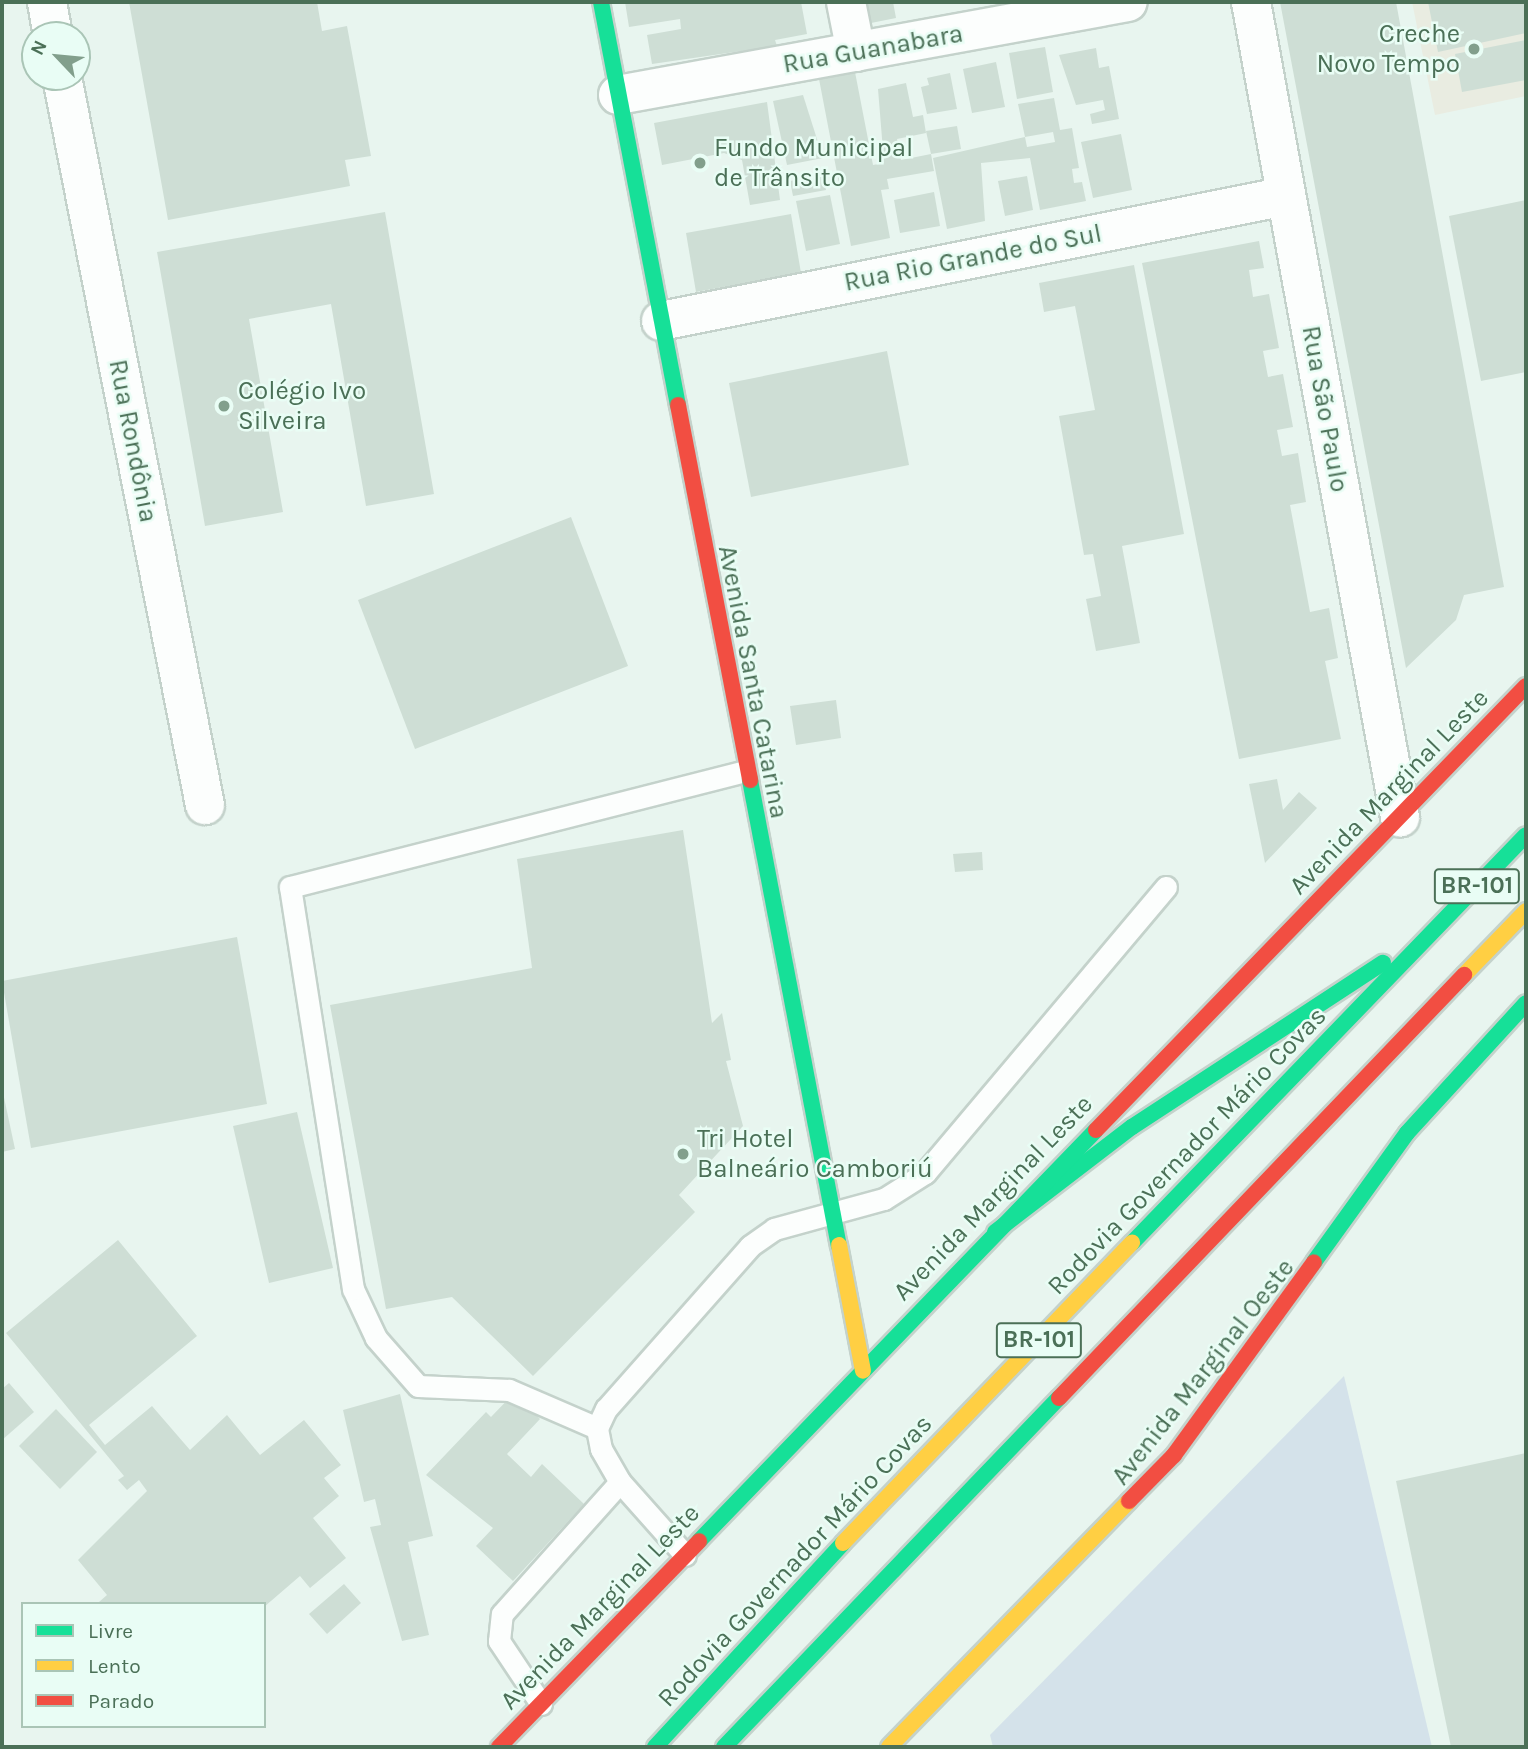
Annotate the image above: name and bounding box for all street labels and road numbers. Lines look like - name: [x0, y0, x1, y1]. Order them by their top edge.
- street label: Rua Guanabara: [780, 18, 966, 80]
- street label: Rua Rio Grande do Sul: [842, 218, 1104, 298]
- street label: Rua São Paulo: [1295, 323, 1355, 495]
- street label: Rua Rondônia: [102, 357, 164, 525]
- street label: Avenida Santa Catarina: [711, 543, 795, 821]
- street label: Avenida Marginal Leste: [1283, 683, 1495, 901]
- road number: BR-101: [1433, 866, 1521, 906]
- street label: Rodovia Governador Mário Covas: [1041, 1001, 1333, 1301]
- street label: Avenida Marginal Leste: [887, 1089, 1099, 1307]
- street label: Avenida Marginal Oeste: [1105, 1253, 1301, 1491]
- road number: BR-101: [995, 1320, 1083, 1360]
- street label: Rodovia Governador Mário Covas: [651, 1408, 939, 1714]
- street label: Avenida Marginal Leste: [494, 1498, 706, 1716]

